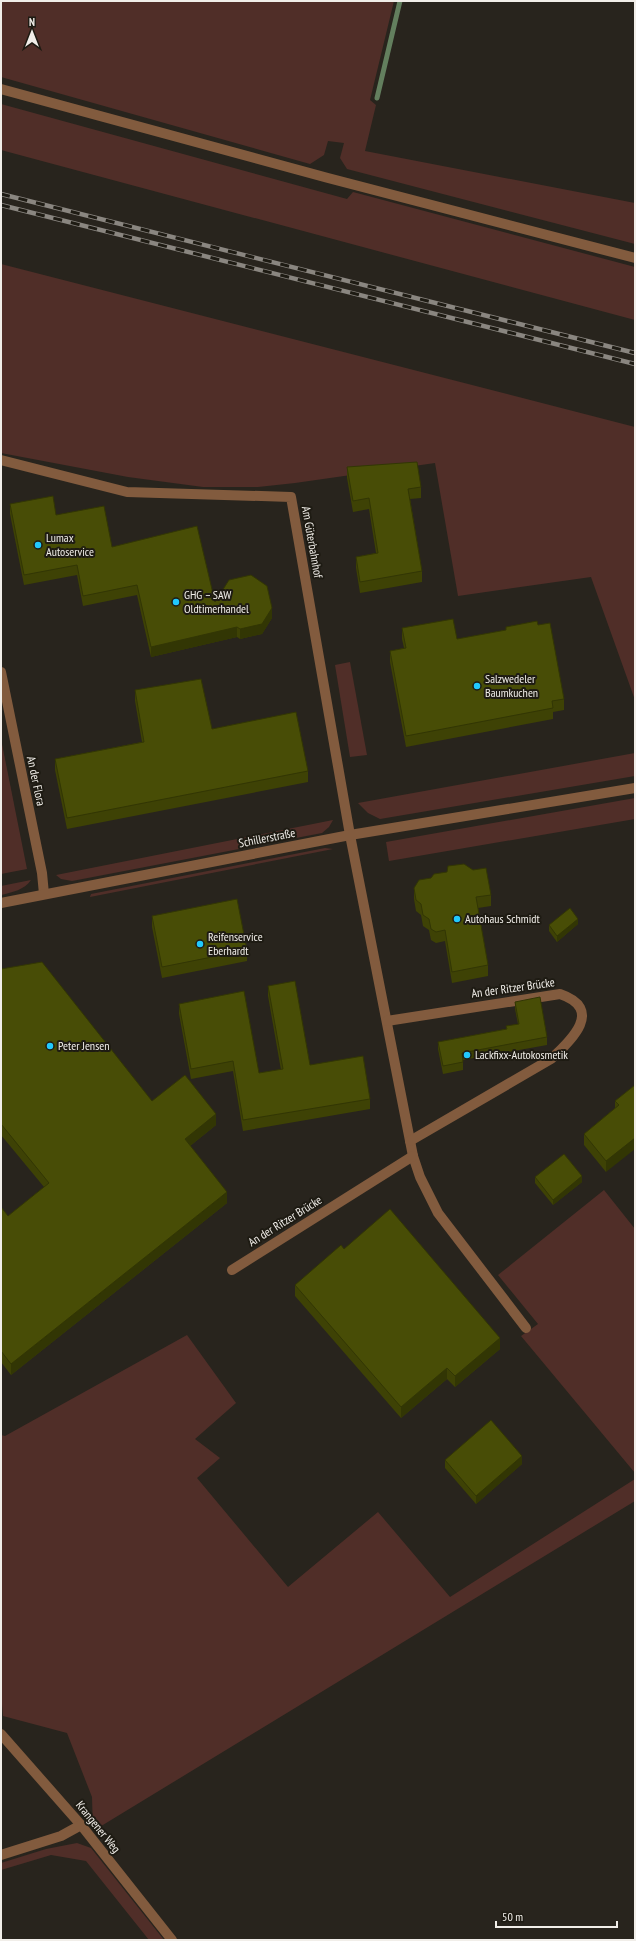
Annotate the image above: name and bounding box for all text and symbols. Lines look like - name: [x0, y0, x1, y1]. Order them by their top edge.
- north arrow: [12, 12, 52, 52]
- text: N: [29, 15, 35, 29]
- street label: Am Güterbahnhof: [299, 505, 326, 580]
- place label: Lumax Autoservice: [46, 530, 94, 559]
- marker: Lumax Autoservice: [33, 540, 43, 550]
- place label: GHG – SAW Oldtimerhandel: [184, 587, 249, 616]
- marker: GHG – SAW Oldtimerhandel: [171, 597, 181, 607]
- place label: Salzwedeler Baumkuchen: [485, 671, 538, 700]
- marker: Salzwedeler Baumkuchen: [472, 681, 482, 691]
- street label: An der Flora: [24, 755, 49, 807]
- street label: Schillerstraße: [237, 825, 297, 850]
- place label: Autohaus Schmidt: [465, 911, 540, 926]
- marker: Autohaus Schmidt: [452, 914, 462, 924]
- place label: Reifenservice Eberhardt: [208, 929, 263, 958]
- marker: Reifenservice Eberhardt: [195, 939, 205, 949]
- street label: An der Ritzer Brücke: [470, 974, 556, 1001]
- place label: Peter Jensen: [58, 1038, 109, 1053]
- marker: Peter Jensen: [45, 1041, 55, 1051]
- place label: Lackfixx-Autokosmetik: [475, 1047, 568, 1062]
- marker: Lackfixx-Autokosmetik: [462, 1050, 472, 1060]
- street label: An der Ritzer Brücke: [245, 1192, 324, 1249]
- street label: Krangener Weg: [73, 1798, 124, 1856]
- scale bar: [496, 1903, 617, 1929]
- text: 50 m: [502, 1909, 523, 1924]

